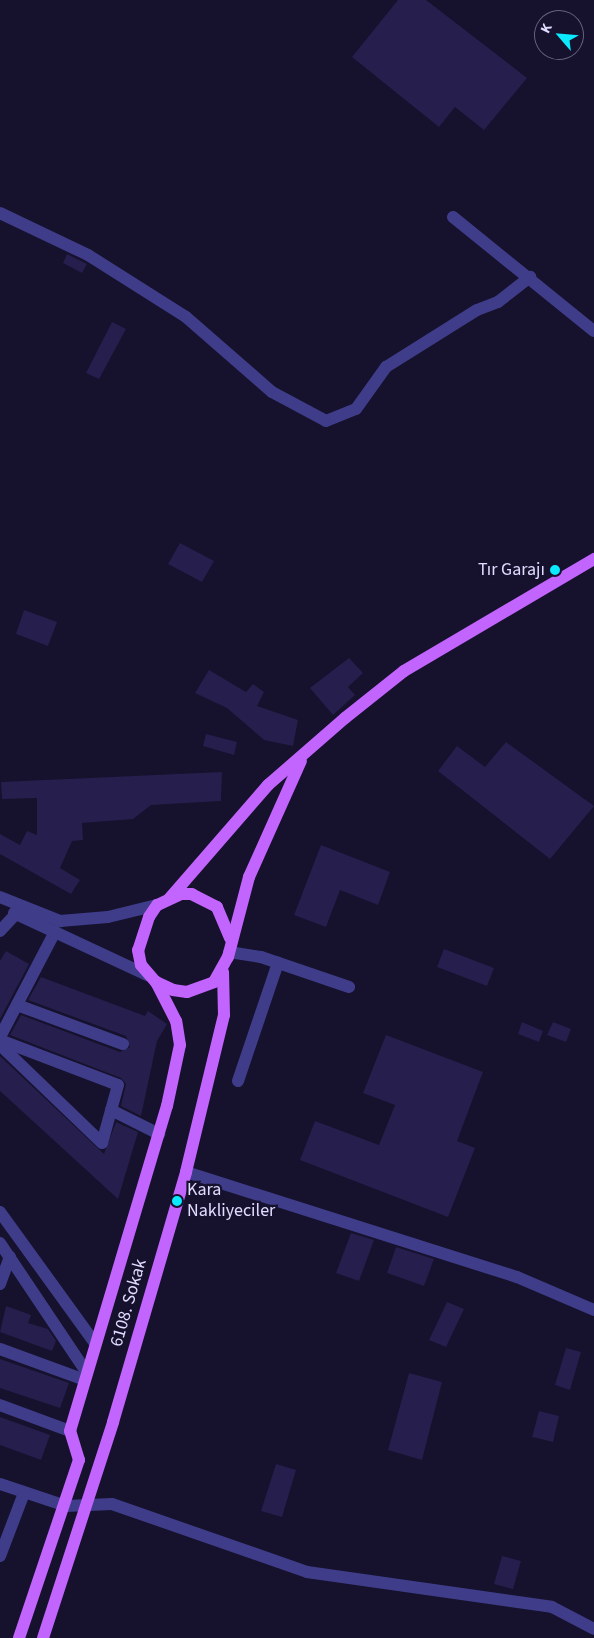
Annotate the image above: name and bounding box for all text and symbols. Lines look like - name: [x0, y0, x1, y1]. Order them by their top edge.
- north arrow: [534, 10, 584, 60]
- text: K: [536, 20, 557, 37]
- place label: Tır Garajı: [478, 559, 545, 581]
- marker: Tır Garajı: [549, 564, 561, 576]
- place label: Kara Nakliyeciler: [187, 1180, 275, 1222]
- marker: Kara Nakliyeciler: [171, 1195, 183, 1207]
- street label: 6108. Sokak: [106, 1257, 152, 1349]

